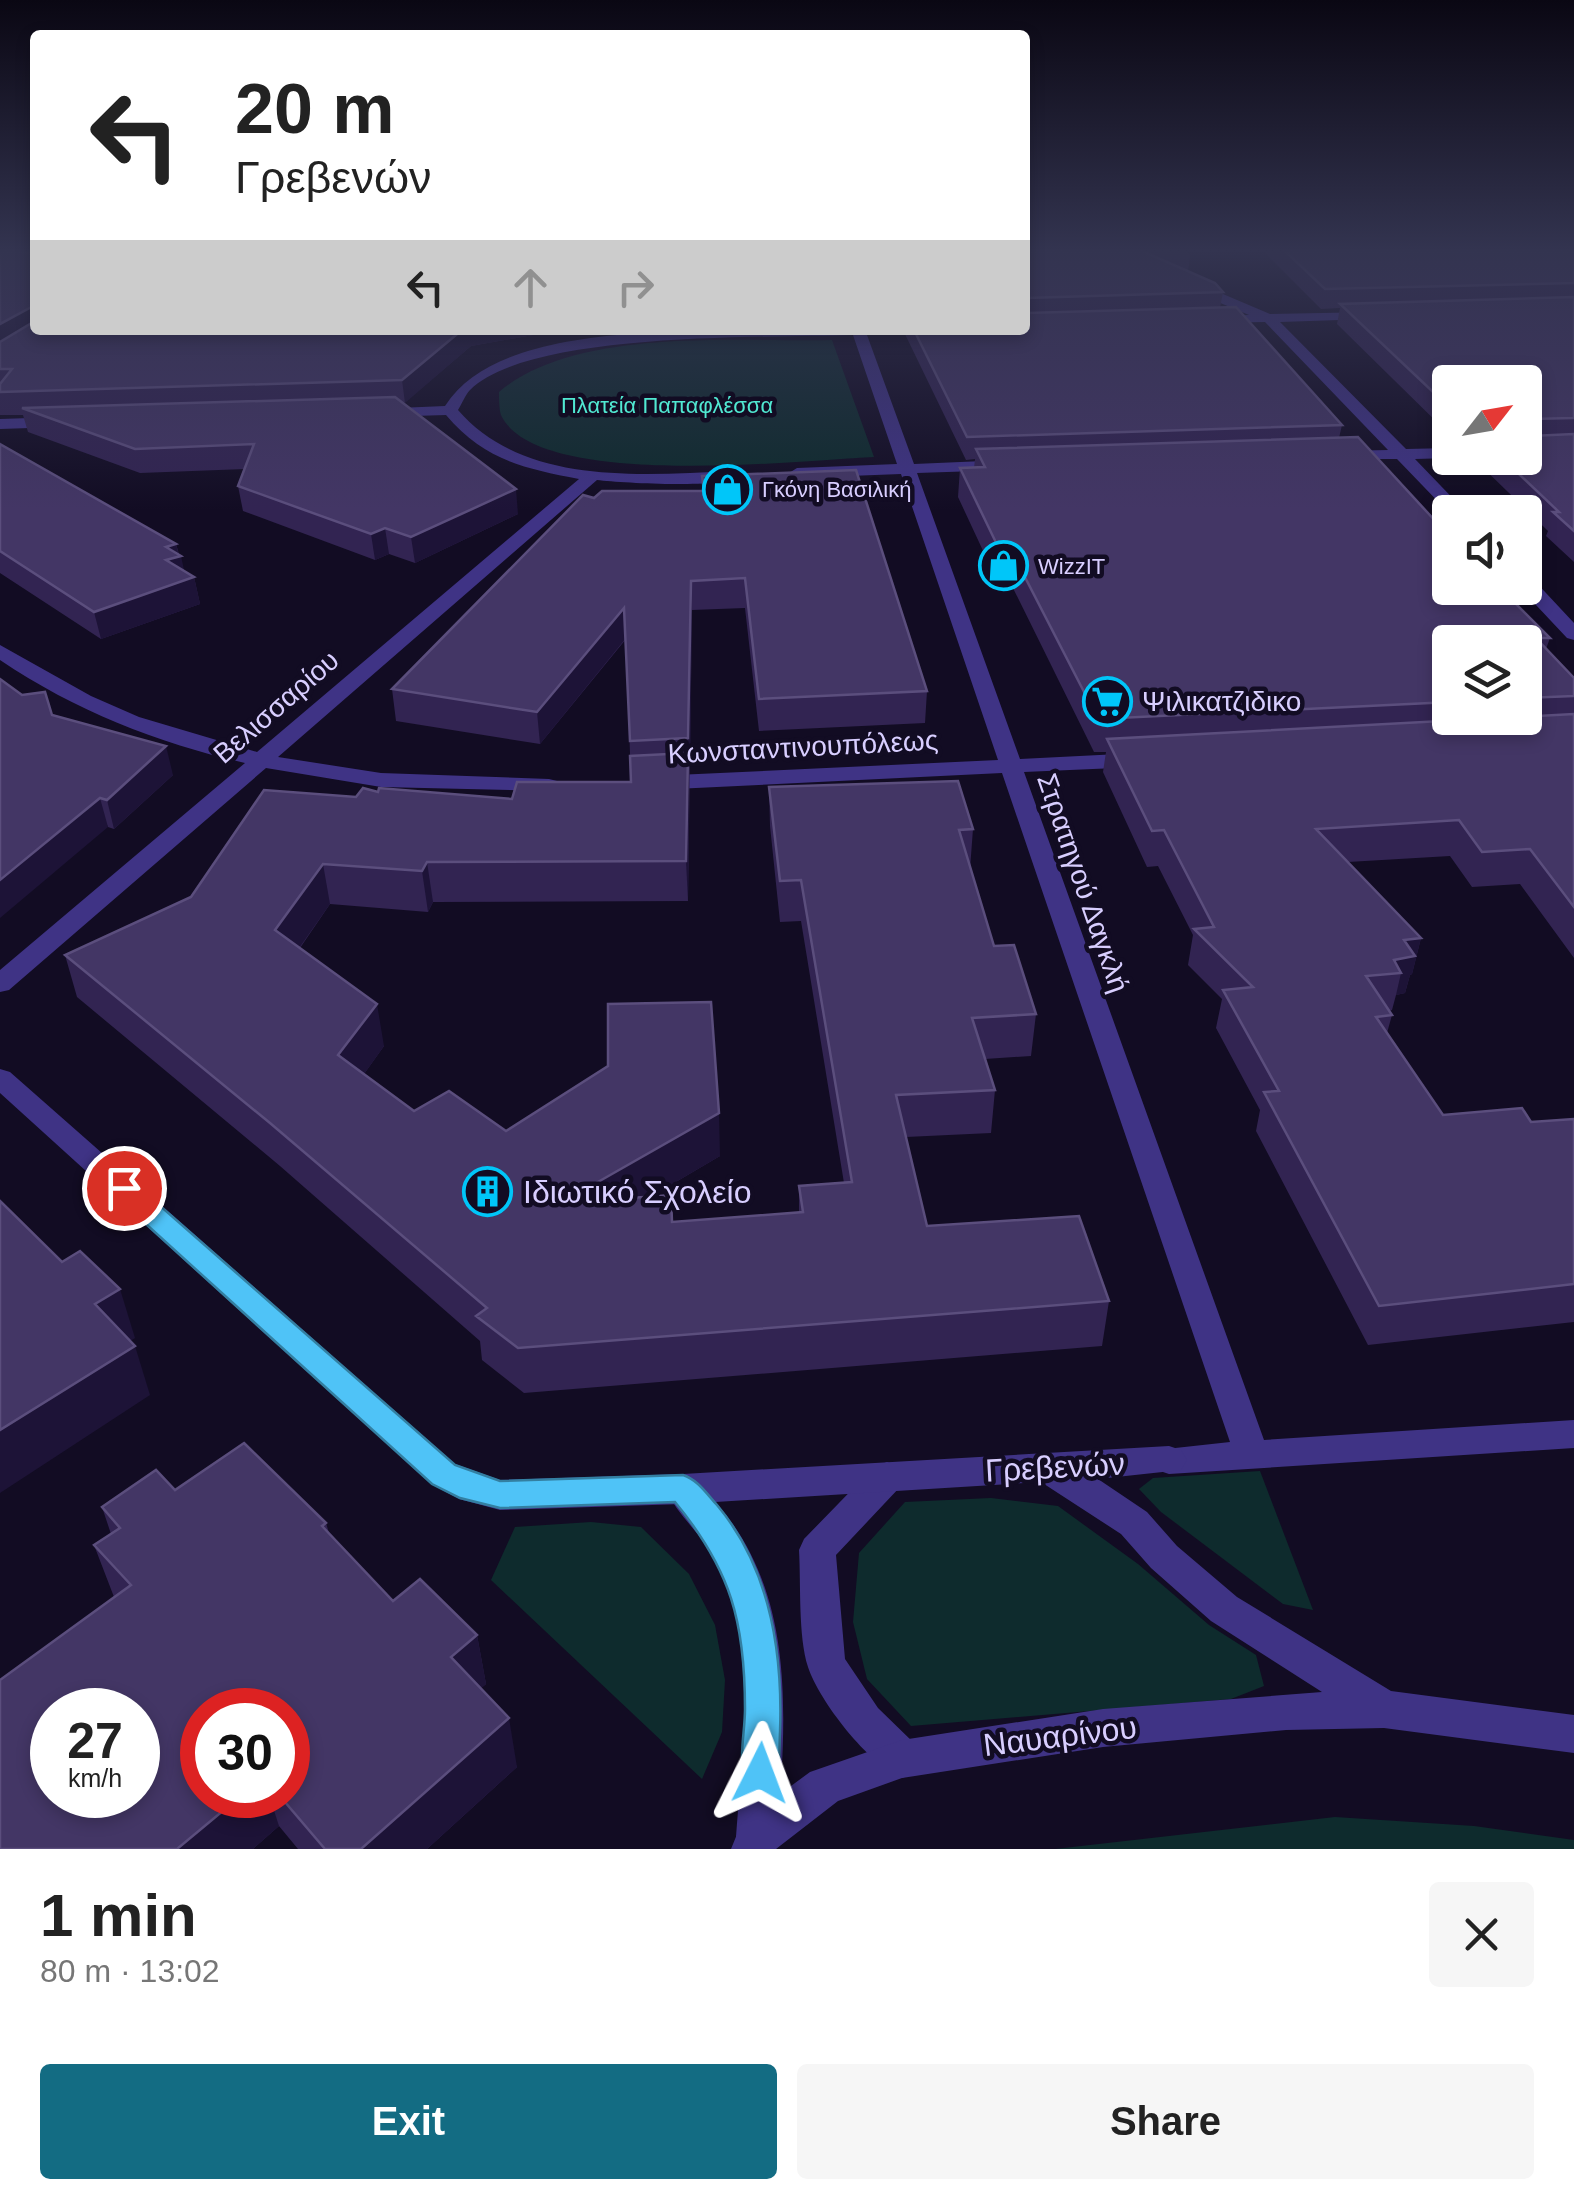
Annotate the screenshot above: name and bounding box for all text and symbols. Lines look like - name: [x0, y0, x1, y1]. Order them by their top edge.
- icon: left: [70, 70, 200, 200]
- text: 20 m: [235, 70, 395, 148]
- text: Γρεβενών: [235, 152, 432, 203]
- icon: left: [398, 260, 453, 315]
- icon: ahead: [503, 260, 558, 315]
- icon: right: [608, 260, 663, 315]
- north arrow: [1432, 365, 1542, 475]
- map controls: [1432, 365, 1542, 735]
- park label: Πλατεία Παπαφλέσσα: [561, 393, 773, 418]
- shop icon: Γκόνη Βασιλική: [701, 463, 753, 515]
- place label: Γκόνη Βασιλική: [762, 477, 911, 502]
- button: sound: [1432, 495, 1542, 605]
- shop icon: WizzIT: [977, 540, 1029, 592]
- place label: WizzIT: [1038, 554, 1105, 579]
- button: layers: [1432, 625, 1542, 735]
- street label: Βελισσαρίου: [207, 644, 345, 770]
- supermarket icon: Ψιλικατζιδικο: [1081, 675, 1133, 727]
- place label: Ψιλικατζιδικο: [1142, 686, 1301, 717]
- street label: Κωνσταντινουπόλεως: [667, 724, 939, 770]
- street label: Στρατηγού Δαγκλή: [1031, 770, 1135, 996]
- pin: [82, 1146, 167, 1231]
- icon: arrive: [97, 1161, 152, 1216]
- building icon: Ιδιωτικό Σχολείο: [462, 1166, 514, 1218]
- place label: Ιδιωτικό Σχολείο: [523, 1174, 751, 1210]
- street label: Γρεβενών: [984, 1445, 1126, 1489]
- speed limit sign: 30: [180, 1688, 310, 1818]
- street label: Ναυαρίνου: [981, 1709, 1139, 1763]
- text: 27: [67, 1713, 123, 1769]
- position arrow: [708, 1721, 812, 1825]
- text: km/h: [68, 1764, 122, 1792]
- text: 1 min: [40, 1882, 197, 1949]
- button: close: [1429, 1882, 1534, 1987]
- text: 80 m · 13:02: [40, 1953, 220, 1989]
- button: Exit: [40, 2064, 777, 2179]
- button: Share: [797, 2064, 1534, 2179]

